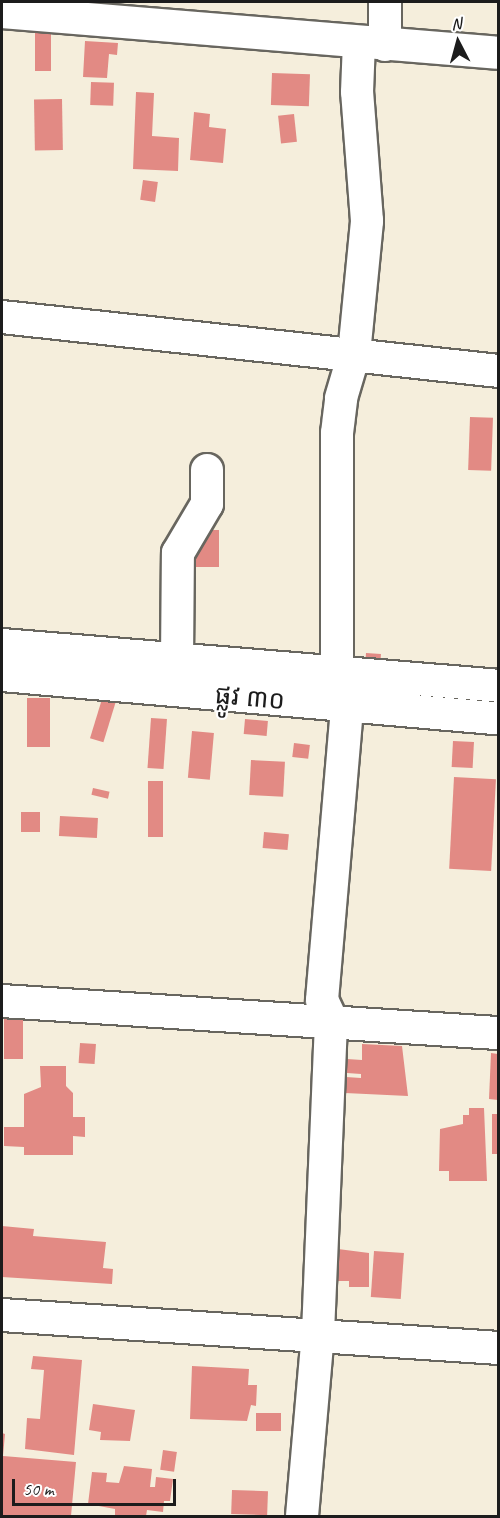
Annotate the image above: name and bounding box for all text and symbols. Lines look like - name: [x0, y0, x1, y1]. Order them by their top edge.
- north arrow: [428, 12, 488, 72]
- text: N: [450, 14, 462, 35]
- street label: ផ្លូវ ៣០: [214, 679, 286, 717]
- scale bar: [15, 1467, 178, 1505]
- text: 50 m: [23, 1478, 54, 1500]

